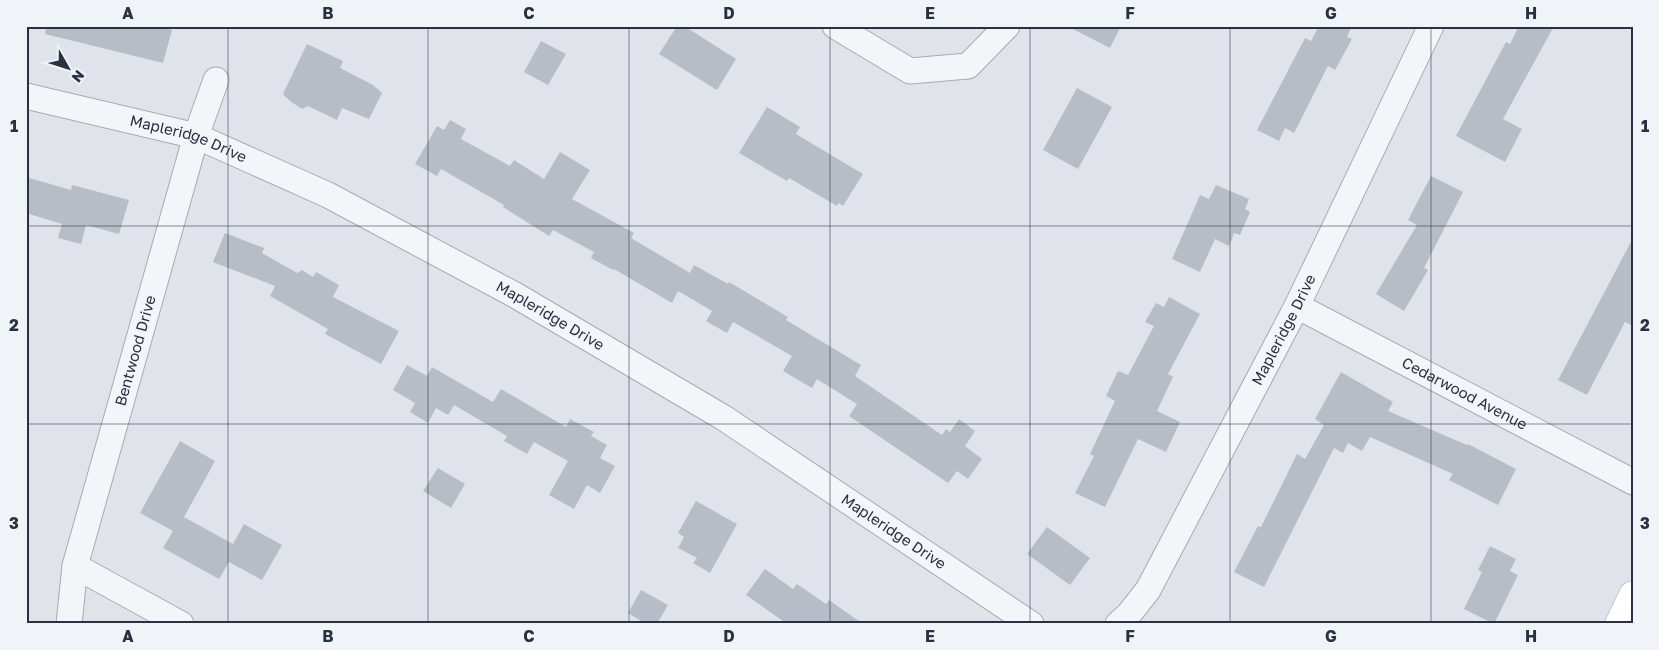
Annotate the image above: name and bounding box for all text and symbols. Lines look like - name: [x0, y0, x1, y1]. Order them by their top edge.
- text: A: [122, 3, 134, 23]
- text: B: [322, 3, 334, 23]
- text: C: [523, 3, 535, 23]
- text: D: [723, 3, 735, 23]
- text: E: [925, 3, 935, 23]
- text: F: [1125, 3, 1135, 23]
- text: G: [1325, 3, 1337, 23]
- text: H: [1525, 3, 1537, 23]
- north arrow: [42, 42, 92, 92]
- text: N: [69, 67, 88, 86]
- street label: Mapleridge Drive: [128, 111, 250, 166]
- text: 1: [10, 116, 18, 136]
- text: 1: [1641, 116, 1649, 136]
- street label: Mapleridge Drive: [1247, 271, 1319, 388]
- street label: Mapleridge Drive: [493, 277, 608, 354]
- street label: Bentwood Drive: [110, 293, 159, 408]
- text: 2: [9, 315, 19, 335]
- text: 2: [1640, 315, 1650, 335]
- street label: Cedarwood Avenue: [1399, 353, 1531, 433]
- street label: Mapleridge Drive: [838, 489, 950, 573]
- text: 3: [9, 513, 19, 533]
- text: 3: [1640, 513, 1650, 533]
- text: A: [122, 626, 134, 646]
- text: B: [322, 626, 334, 646]
- text: C: [523, 626, 535, 646]
- text: D: [723, 626, 735, 646]
- text: E: [925, 626, 935, 646]
- text: F: [1125, 626, 1135, 646]
- text: G: [1325, 626, 1337, 646]
- text: H: [1525, 626, 1537, 646]

